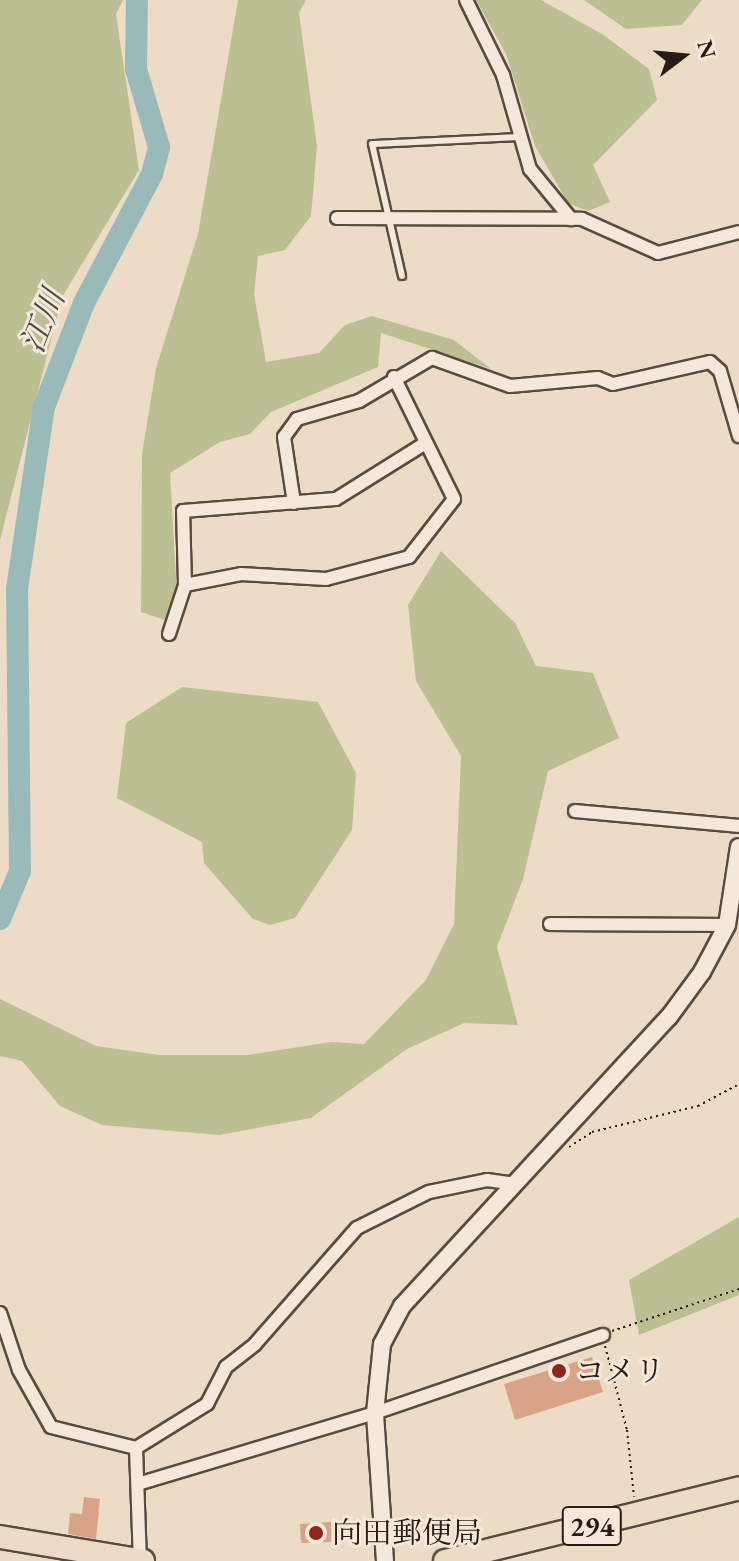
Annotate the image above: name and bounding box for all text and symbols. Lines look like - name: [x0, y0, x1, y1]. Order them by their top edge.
- north arrow: [643, 16, 723, 96]
- text: N: [690, 37, 723, 62]
- water label: 江川: [13, 284, 73, 358]
- place label: コメリ: [575, 1353, 665, 1389]
- marker: コメリ: [550, 1362, 568, 1380]
- road number: 294: [560, 1502, 624, 1550]
- place label: 向田郵便局: [332, 1515, 482, 1551]
- marker: 向田郵便局: [307, 1524, 325, 1542]

